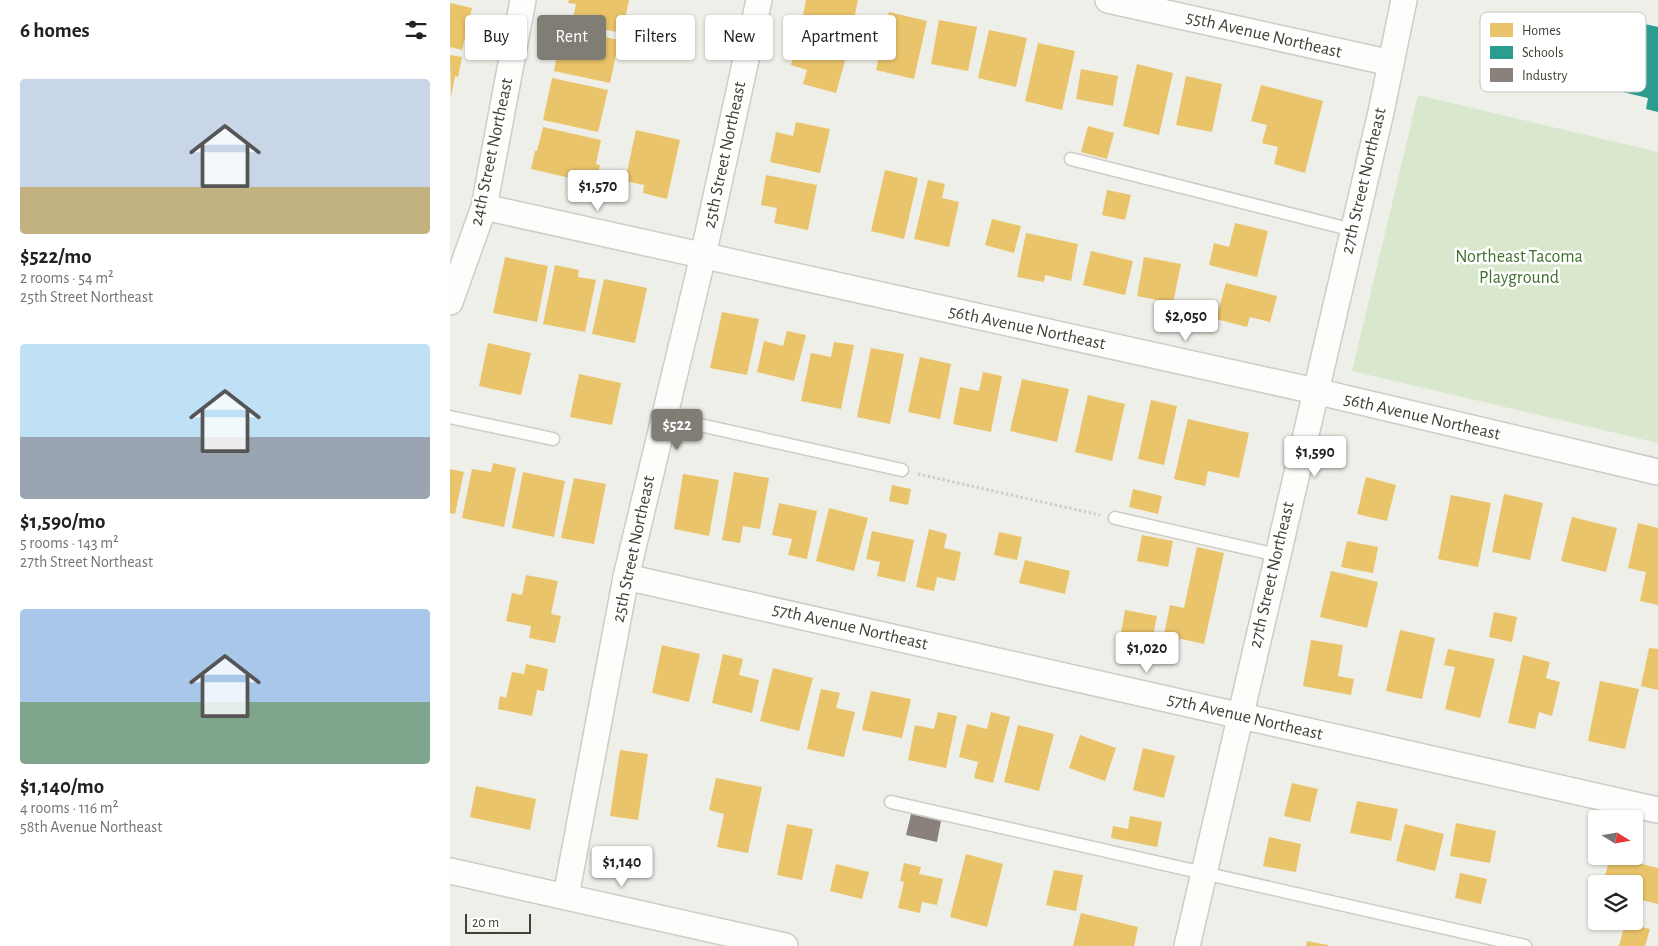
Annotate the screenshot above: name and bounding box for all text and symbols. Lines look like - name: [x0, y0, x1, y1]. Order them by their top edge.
- street label: 55th Avenue Northeast: [1184, 8, 1344, 62]
- legend: [1480, 12, 1646, 92]
- chip: Buy: [465, 15, 527, 60]
- chip: Rent: [537, 15, 606, 60]
- chip: Filters: [616, 15, 695, 60]
- chip: New: [705, 15, 773, 60]
- chip: Apartment: [783, 15, 896, 60]
- icon: filters: [402, 16, 430, 44]
- text: 6 homes: [20, 20, 90, 41]
- text: Homes: [1522, 24, 1561, 38]
- text: Schools: [1522, 46, 1563, 60]
- text: Industry: [1522, 69, 1568, 83]
- street label: 24th Street Northeast: [468, 76, 517, 228]
- street label: 25th Street Northeast: [701, 80, 749, 230]
- street label: 27th Street Northeast: [1338, 106, 1390, 256]
- icon: home: [180, 111, 270, 201]
- pin: $1,570: [557, 170, 639, 212]
- text: $1,570: [579, 178, 617, 194]
- text: $522/mo: [20, 246, 92, 267]
- park label: Northeast Tacoma Playground: [1455, 248, 1583, 287]
- text: 2 rooms · 54 m²: [20, 270, 114, 286]
- text: 25th Street Northeast: [20, 289, 153, 305]
- pin: $2,050: [1145, 300, 1227, 342]
- street label: 56th Avenue Northeast: [947, 303, 1107, 353]
- text: $2,050: [1165, 308, 1207, 324]
- icon: home: [180, 376, 270, 466]
- street label: 56th Avenue Northeast: [1342, 390, 1502, 444]
- pin: $522: [647, 408, 707, 451]
- text: $522: [662, 417, 692, 433]
- pin: $1,590: [1274, 436, 1356, 478]
- text: $1,590: [1295, 444, 1335, 460]
- street label: 25th Street Northeast: [610, 474, 658, 624]
- street label: 27th Street Northeast: [1246, 500, 1298, 650]
- text: $1,590/mo: [20, 511, 105, 532]
- text: 5 rooms · 143 m²: [20, 535, 119, 551]
- text: 27th Street Northeast: [20, 554, 153, 570]
- street label: 57th Avenue Northeast: [770, 600, 930, 654]
- pin: $1,020: [1106, 632, 1188, 674]
- text: $1,020: [1127, 640, 1167, 656]
- icon: home: [180, 641, 270, 731]
- street label: 57th Avenue Northeast: [1165, 690, 1325, 744]
- text: $1,140/mo: [20, 776, 104, 797]
- text: 4 rooms · 116 m²: [20, 800, 118, 816]
- north arrow: [1588, 810, 1642, 865]
- map controls: [1588, 810, 1643, 930]
- text: 58th Avenue Northeast: [20, 819, 162, 835]
- pin: $1,140: [581, 846, 663, 888]
- text: $1,140: [603, 854, 641, 870]
- button: layers: [1588, 875, 1643, 930]
- scale bar: [465, 911, 531, 934]
- text: 20 m: [472, 916, 499, 930]

